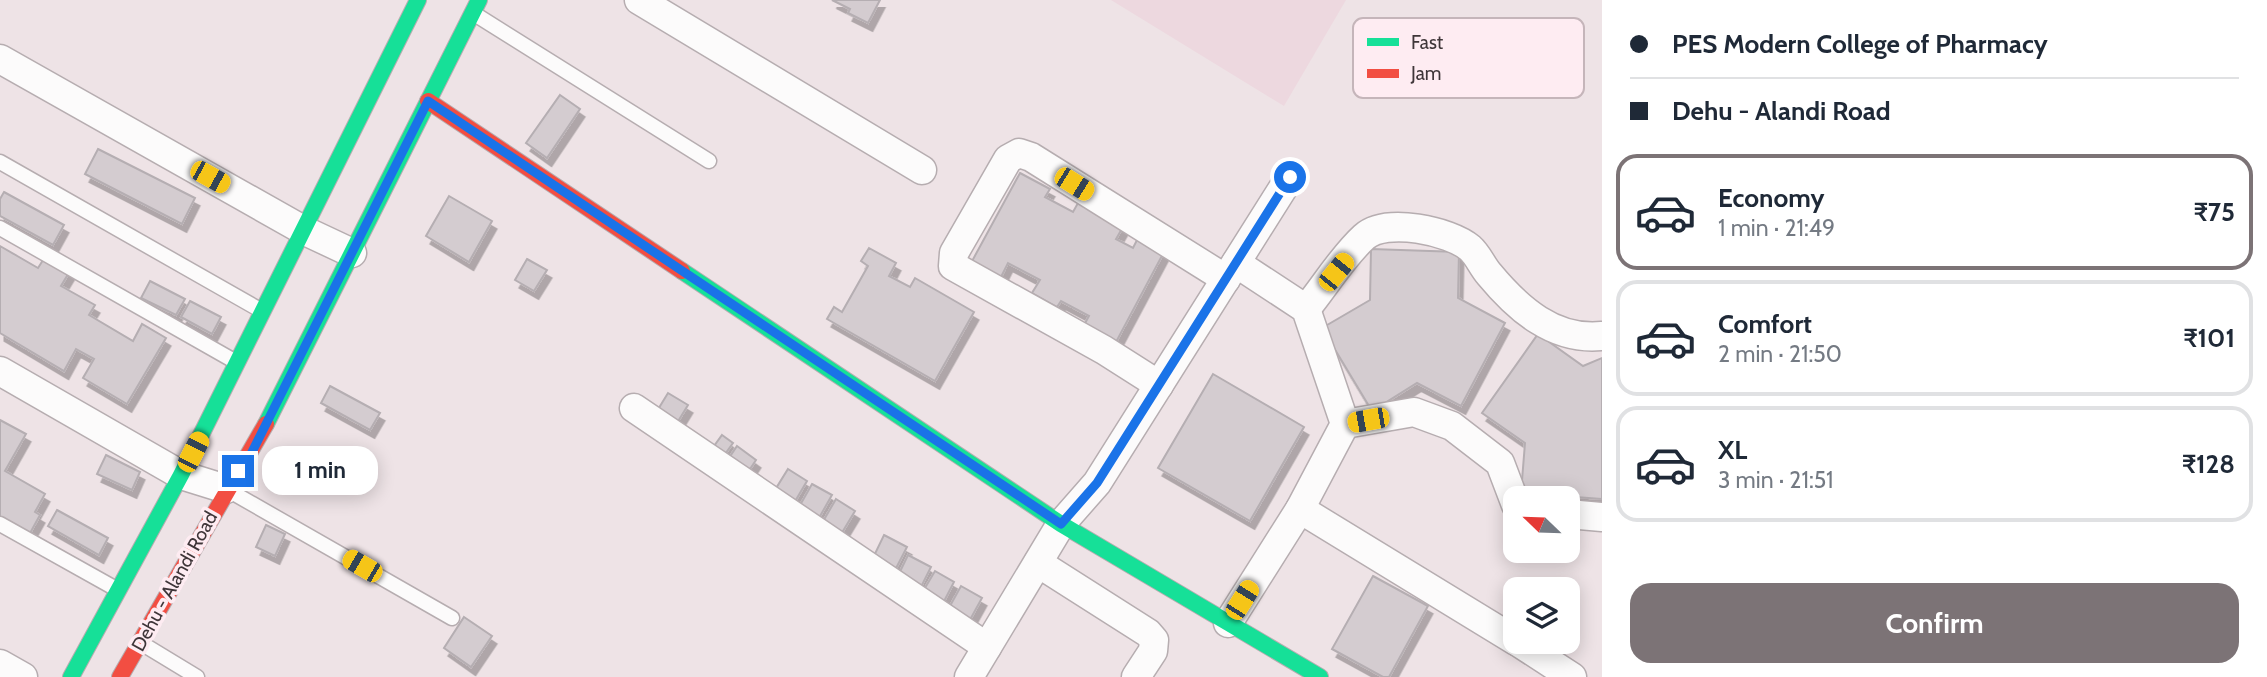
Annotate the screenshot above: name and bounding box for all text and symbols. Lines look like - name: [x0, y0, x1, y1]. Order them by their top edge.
- legend: [1353, 18, 1584, 98]
- text: PES Modern College of Pharmacy: [1672, 28, 2048, 60]
- text: Fast: [1411, 31, 1444, 54]
- text: Jam: [1410, 62, 1441, 85]
- text: Dehu - Alandi Road: [1672, 95, 1891, 127]
- car: [187, 158, 234, 196]
- route start: [1274, 161, 1306, 193]
- car: [1051, 164, 1098, 204]
- icon: car: [1634, 181, 1697, 244]
- text: Economy: [1718, 182, 1824, 214]
- text: ₹75: [2194, 196, 2235, 228]
- text: 1 min · 21:49: [1718, 214, 1835, 242]
- car: [1315, 249, 1358, 295]
- icon: car: [1634, 307, 1697, 370]
- text: Comfort: [1718, 308, 1812, 340]
- text: ₹101: [2183, 322, 2235, 354]
- text: 2 min · 21:50: [1718, 340, 1842, 368]
- car: [1346, 406, 1391, 434]
- car: [175, 429, 212, 475]
- icon: car: [1634, 433, 1697, 496]
- text: XL: [1718, 434, 1747, 466]
- callout: 1 min: [262, 447, 378, 496]
- text: ₹128: [2182, 448, 2235, 480]
- route end: [222, 455, 254, 487]
- text: 1 min: [294, 456, 346, 484]
- text: 3 min · 21:51: [1718, 466, 1834, 494]
- north arrow: [1503, 486, 1580, 564]
- map controls: [1503, 486, 1580, 654]
- street label: Dehu - Alandi Road: [127, 507, 222, 655]
- car: [339, 546, 386, 586]
- car: [1222, 577, 1263, 623]
- button: layers: [1503, 577, 1580, 654]
- button: Confirm: [1630, 583, 2239, 663]

